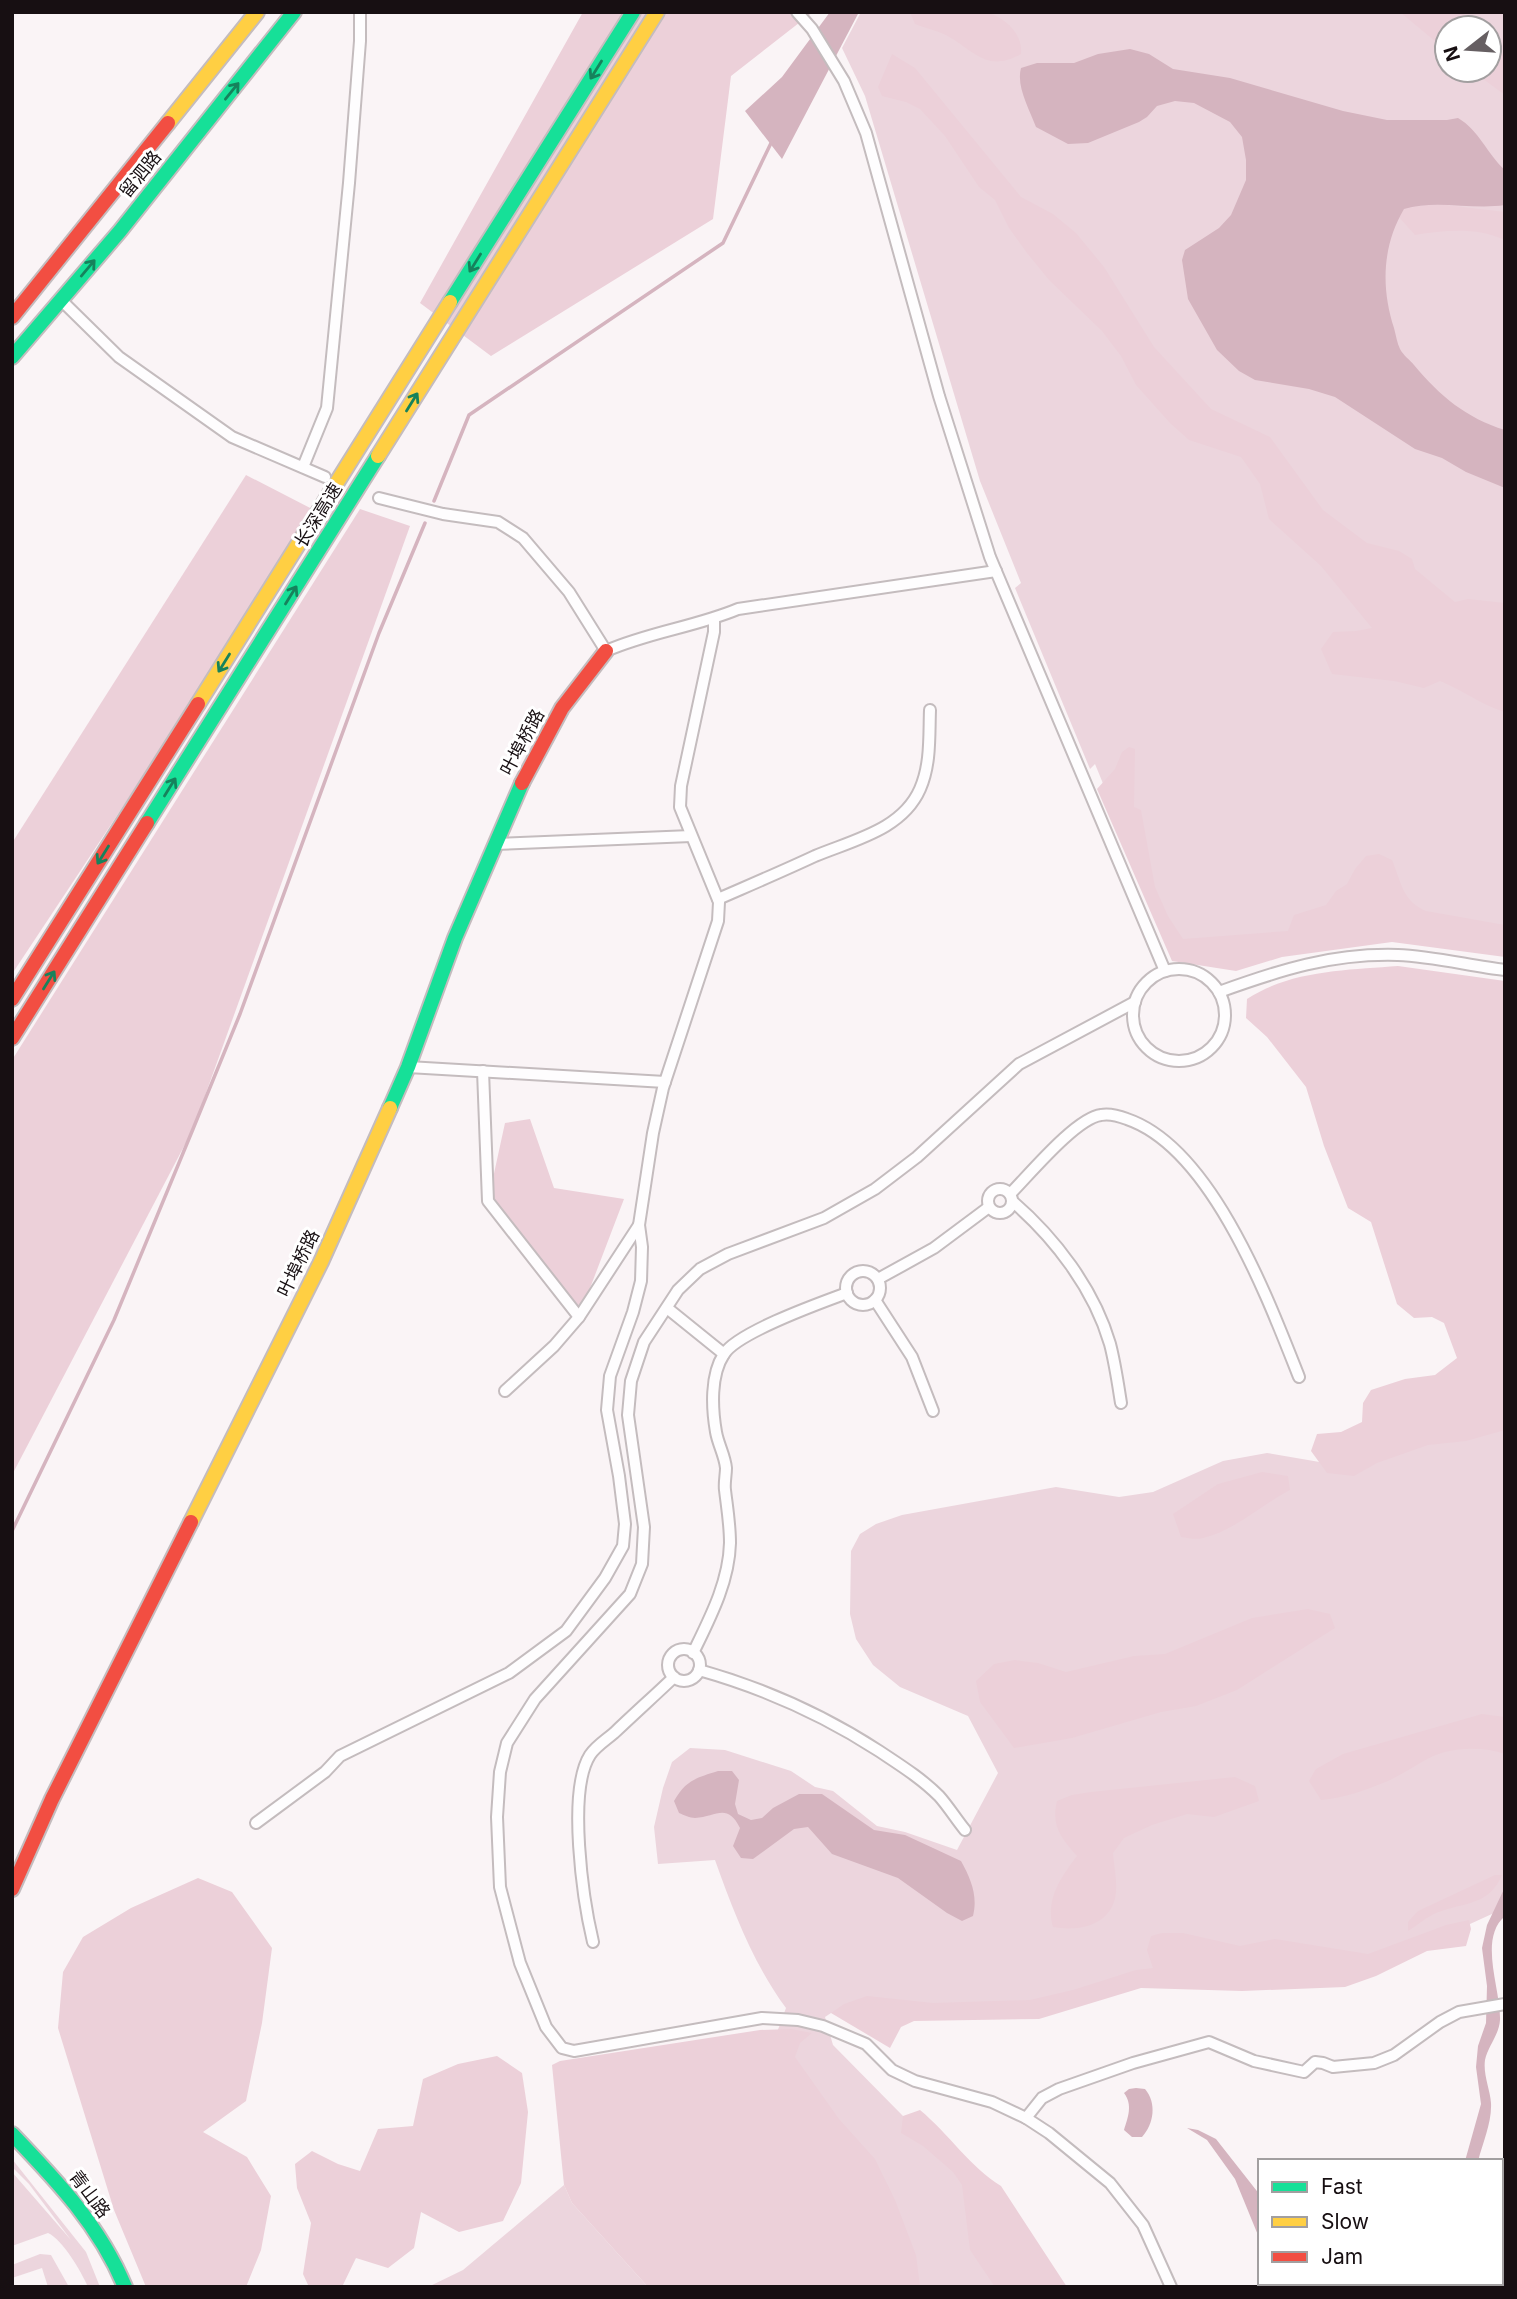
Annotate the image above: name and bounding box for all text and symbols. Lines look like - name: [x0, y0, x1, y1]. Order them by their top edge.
- north arrow: [1433, 14, 1503, 84]
- text: N: [1439, 44, 1465, 64]
- one-way arrow: [589, 60, 604, 79]
- one-way arrow: [224, 83, 239, 101]
- street label: 留泗路: [115, 146, 165, 202]
- one-way arrow: [468, 252, 482, 272]
- one-way arrow: [80, 259, 96, 277]
- one-way arrow: [406, 393, 420, 413]
- street label: 长深高速: [290, 479, 346, 551]
- one-way arrow: [284, 585, 298, 605]
- one-way arrow: [216, 652, 230, 672]
- street label: 叶埠桥路: [496, 705, 548, 779]
- one-way arrow: [163, 778, 177, 798]
- one-way arrow: [95, 845, 109, 865]
- one-way arrow: [42, 970, 56, 990]
- street label: 叶埠桥路: [273, 1226, 323, 1300]
- legend: [1258, 2159, 1503, 2285]
- street label: 青山路: [65, 2166, 115, 2222]
- text: Fast: [1321, 2174, 1363, 2199]
- text: Slow: [1321, 2209, 1369, 2234]
- text: Jam: [1321, 2244, 1363, 2269]

